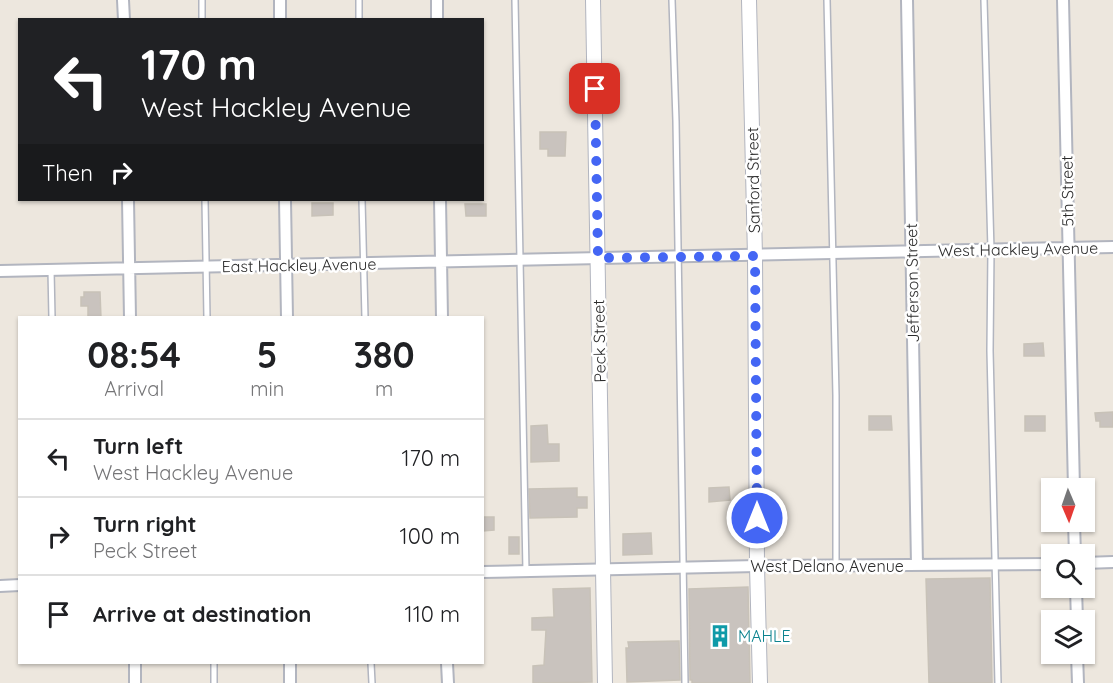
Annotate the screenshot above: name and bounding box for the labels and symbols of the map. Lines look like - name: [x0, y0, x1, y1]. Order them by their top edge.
- pin: [569, 63, 620, 114]
- street label: Sanford Street: [742, 127, 764, 233]
- street label: 5th Street: [1056, 155, 1078, 227]
- street label: Jefferson Street: [901, 223, 923, 343]
- street label: West Hackley Avenue: [938, 238, 1098, 260]
- street label: East Hackley Avenue: [221, 254, 377, 276]
- street label: Peck Street: [588, 299, 610, 383]
- north arrow: [1041, 478, 1095, 532]
- position arrow: [725, 486, 789, 550]
- street label: West Delano Avenue: [750, 556, 904, 576]
- building icon: MAHLE: [707, 623, 733, 649]
- place label: MAHLE: [738, 626, 791, 646]

